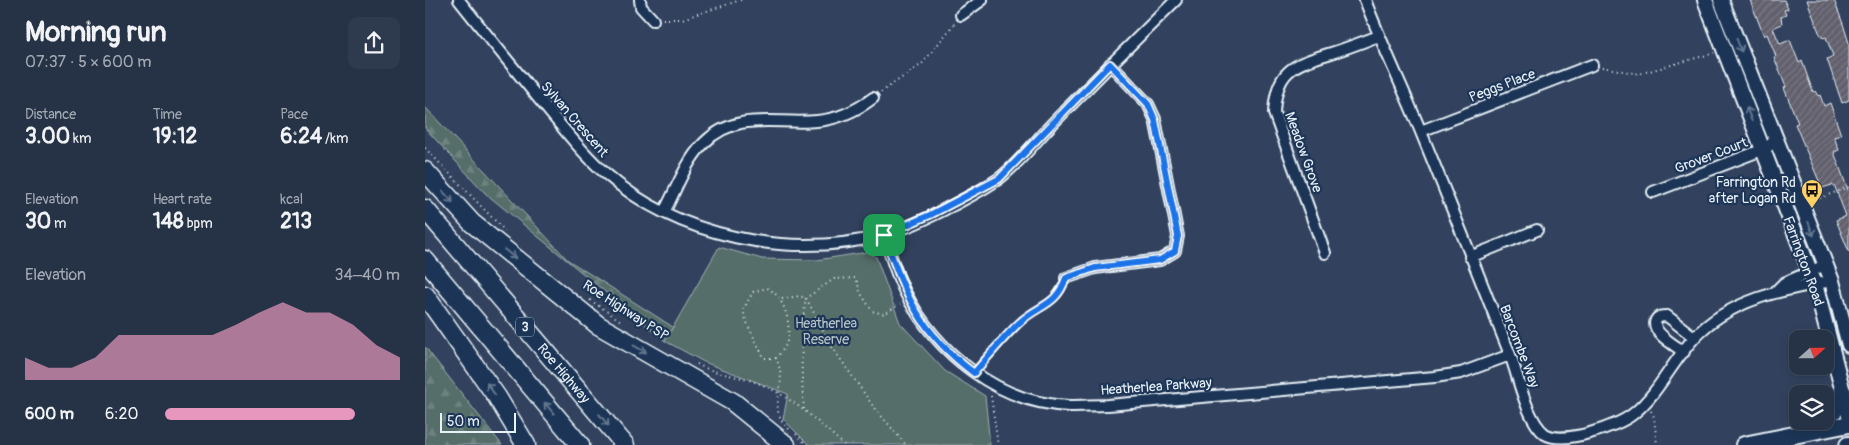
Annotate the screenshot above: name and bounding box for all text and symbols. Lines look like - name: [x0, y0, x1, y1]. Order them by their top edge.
- text: Morning run: [25, 15, 167, 50]
- button: share: [348, 17, 400, 69]
- one-way arrow: [1735, 37, 1744, 53]
- text: 07:37 · 5 × 600 m: [25, 52, 151, 72]
- street label: Peggs Place: [1467, 65, 1538, 106]
- street label: Sylvan Crescent: [537, 78, 612, 161]
- text: Distance: [25, 106, 76, 123]
- text: Time: [153, 106, 182, 123]
- text: Pace: [280, 106, 308, 123]
- one-way arrow: [1744, 107, 1753, 122]
- street label: Meadow Grove: [1281, 109, 1326, 195]
- text: 3.00: [25, 123, 70, 150]
- text: 19:12: [153, 123, 197, 150]
- text: 6:24: [280, 123, 322, 150]
- text: km: [70, 130, 91, 147]
- text: /km: [322, 130, 348, 147]
- street label: Grover Court: [1672, 134, 1750, 177]
- place label: Farrington Rd after Logan Rd: [1709, 174, 1796, 207]
- bus stop icon: Farrington Rd after Logan Rd: [1800, 178, 1824, 209]
- text: Elevation: [25, 191, 78, 208]
- text: Heart rate: [153, 191, 212, 208]
- text: kcal: [280, 191, 303, 208]
- one-way arrow: [443, 191, 454, 204]
- text: 30: [25, 208, 51, 235]
- text: 148: [153, 208, 184, 235]
- text: 213: [280, 208, 312, 235]
- pin: [863, 214, 905, 256]
- street label: Farrington Road: [1779, 214, 1828, 309]
- text: m: [51, 215, 67, 232]
- text: bpm: [184, 215, 213, 232]
- icon: arrive: [870, 221, 898, 249]
- one-way arrow: [1807, 221, 1816, 237]
- one-way arrow: [503, 248, 516, 259]
- text: Elevation: [25, 265, 86, 285]
- text: 34–40 m: [334, 265, 400, 285]
- street label: Roe Highway PSP: [579, 276, 672, 345]
- street label: Barcombe Way: [1496, 302, 1543, 390]
- park label: Heatherlea Reserve: [795, 315, 857, 348]
- road number: 3: [516, 318, 534, 337]
- north arrow: [1789, 330, 1834, 375]
- map controls: [1789, 330, 1834, 430]
- street label: Roe Highway: [534, 340, 594, 407]
- one-way arrow: [633, 345, 647, 355]
- street label: Heatherlea Parkway: [1100, 374, 1212, 399]
- one-way arrow: [486, 382, 496, 396]
- button: layers: [1789, 385, 1834, 430]
- one-way arrow: [543, 401, 555, 414]
- text: 600 m: [25, 404, 74, 424]
- text: 6:20: [105, 404, 138, 424]
- scale bar: [440, 410, 516, 433]
- text: 50 m: [447, 413, 480, 430]
- one-way arrow: [598, 413, 610, 426]

